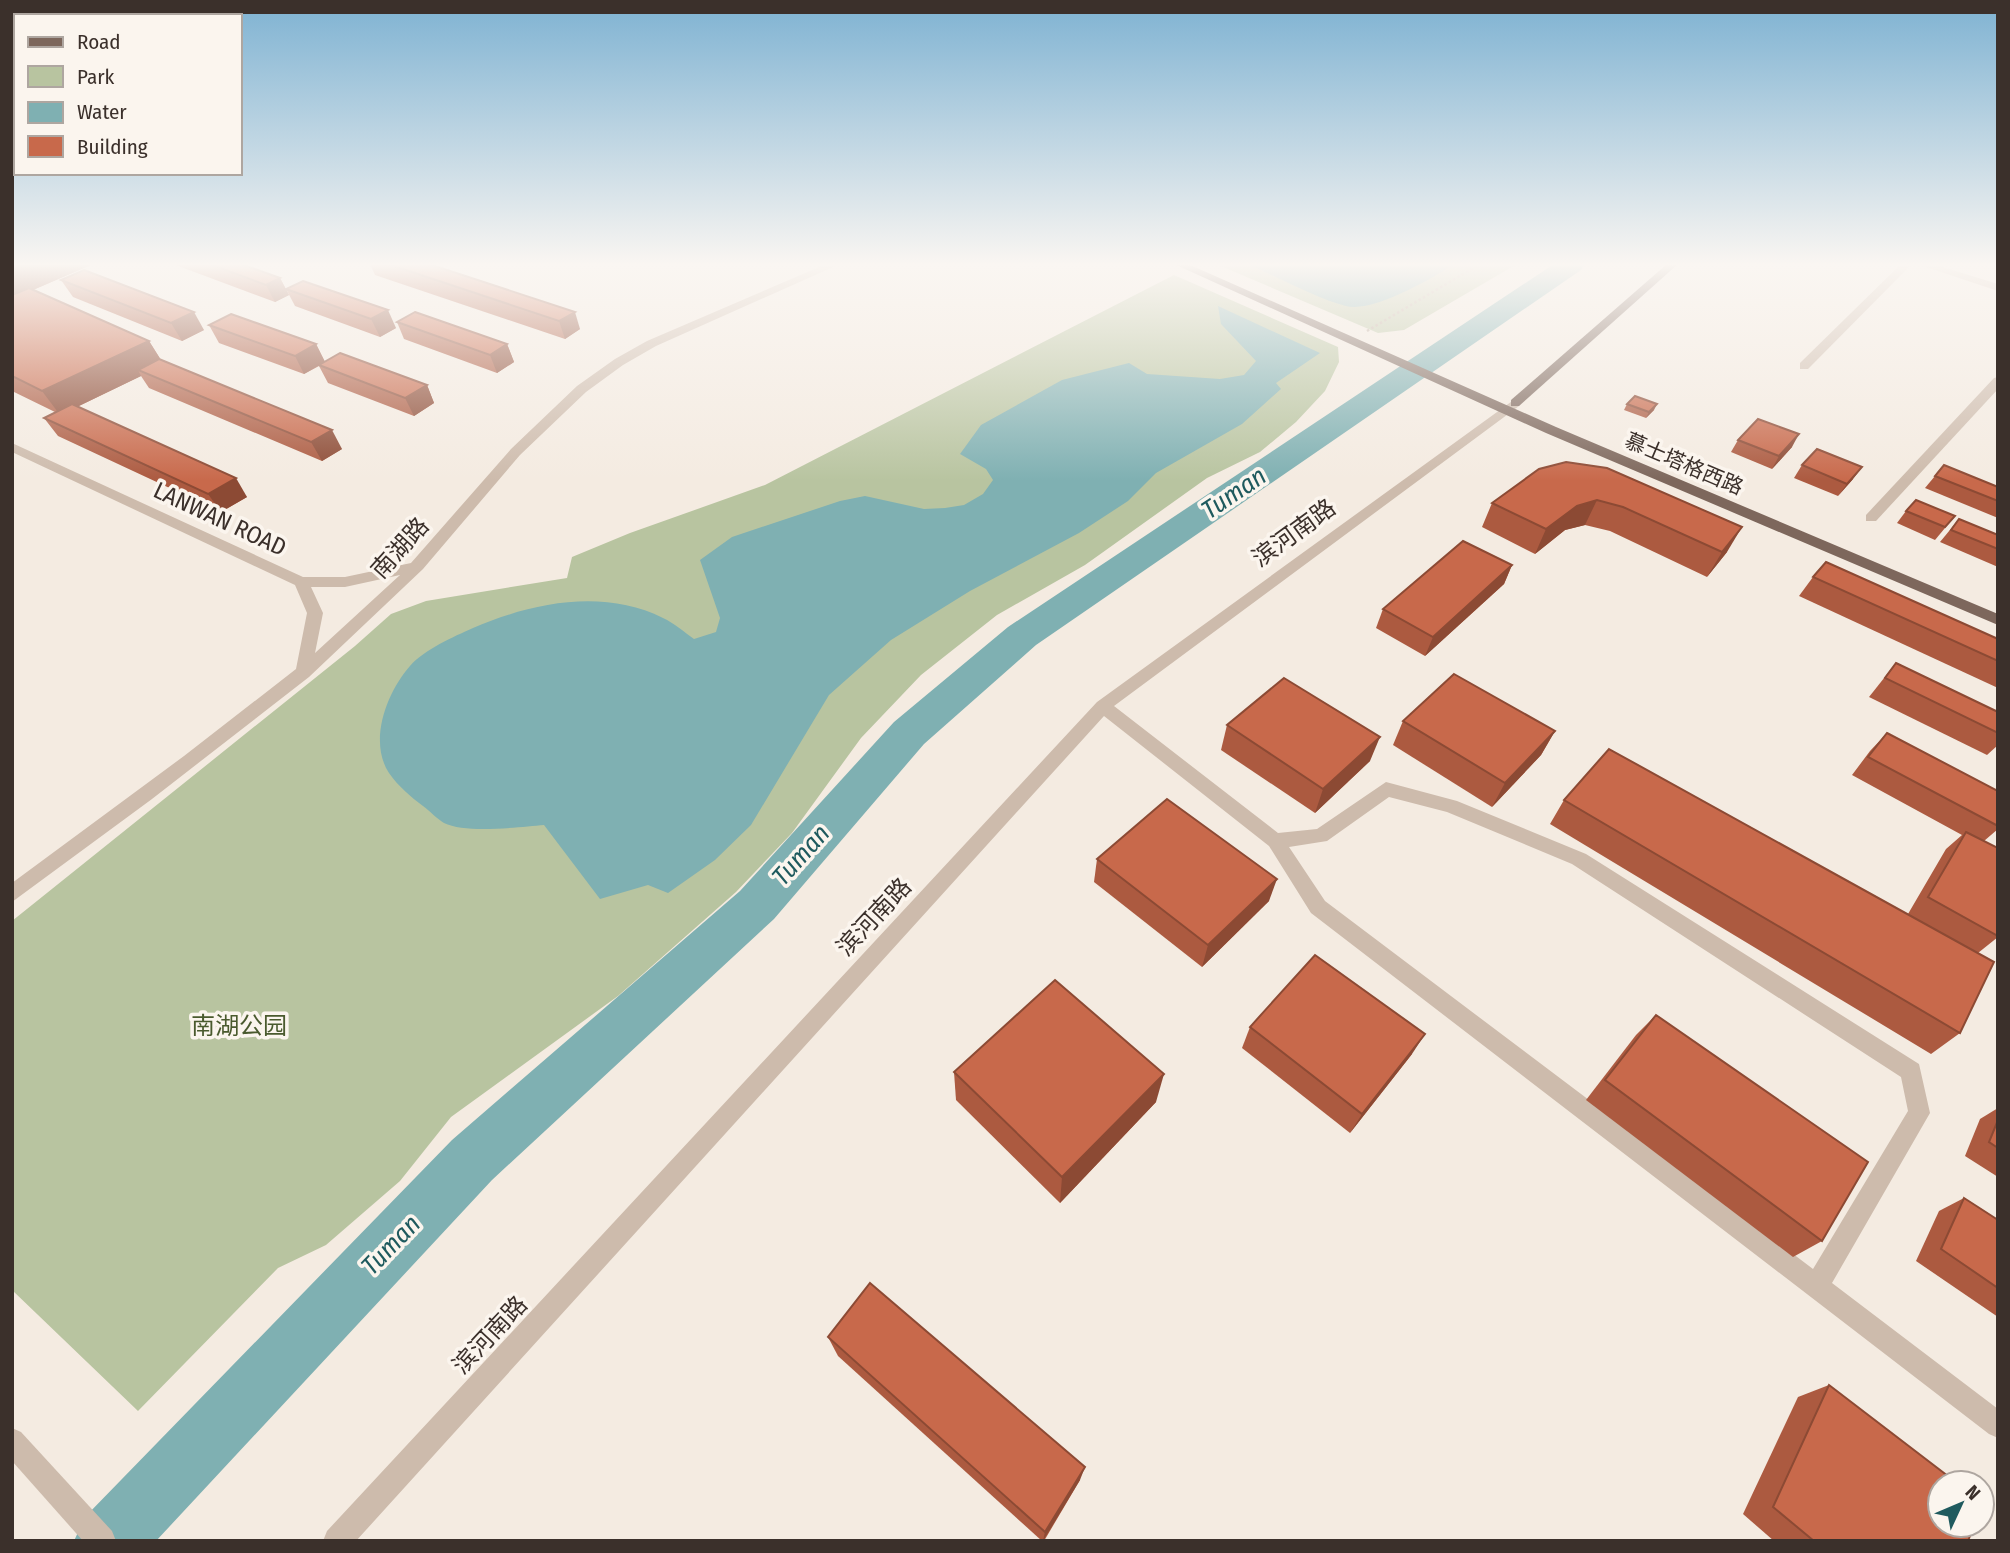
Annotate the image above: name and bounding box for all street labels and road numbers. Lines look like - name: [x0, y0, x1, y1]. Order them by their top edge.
- street label: 慕士塔格西路: [1621, 427, 1747, 501]
- street label: LANWAN ROAD: [149, 476, 291, 562]
- street label: 滨河南路: [1247, 493, 1341, 573]
- street label: 南湖路: [366, 512, 434, 584]
- street label: 滨河南路: [831, 872, 917, 962]
- street label: 滨河南路: [447, 1290, 533, 1380]

